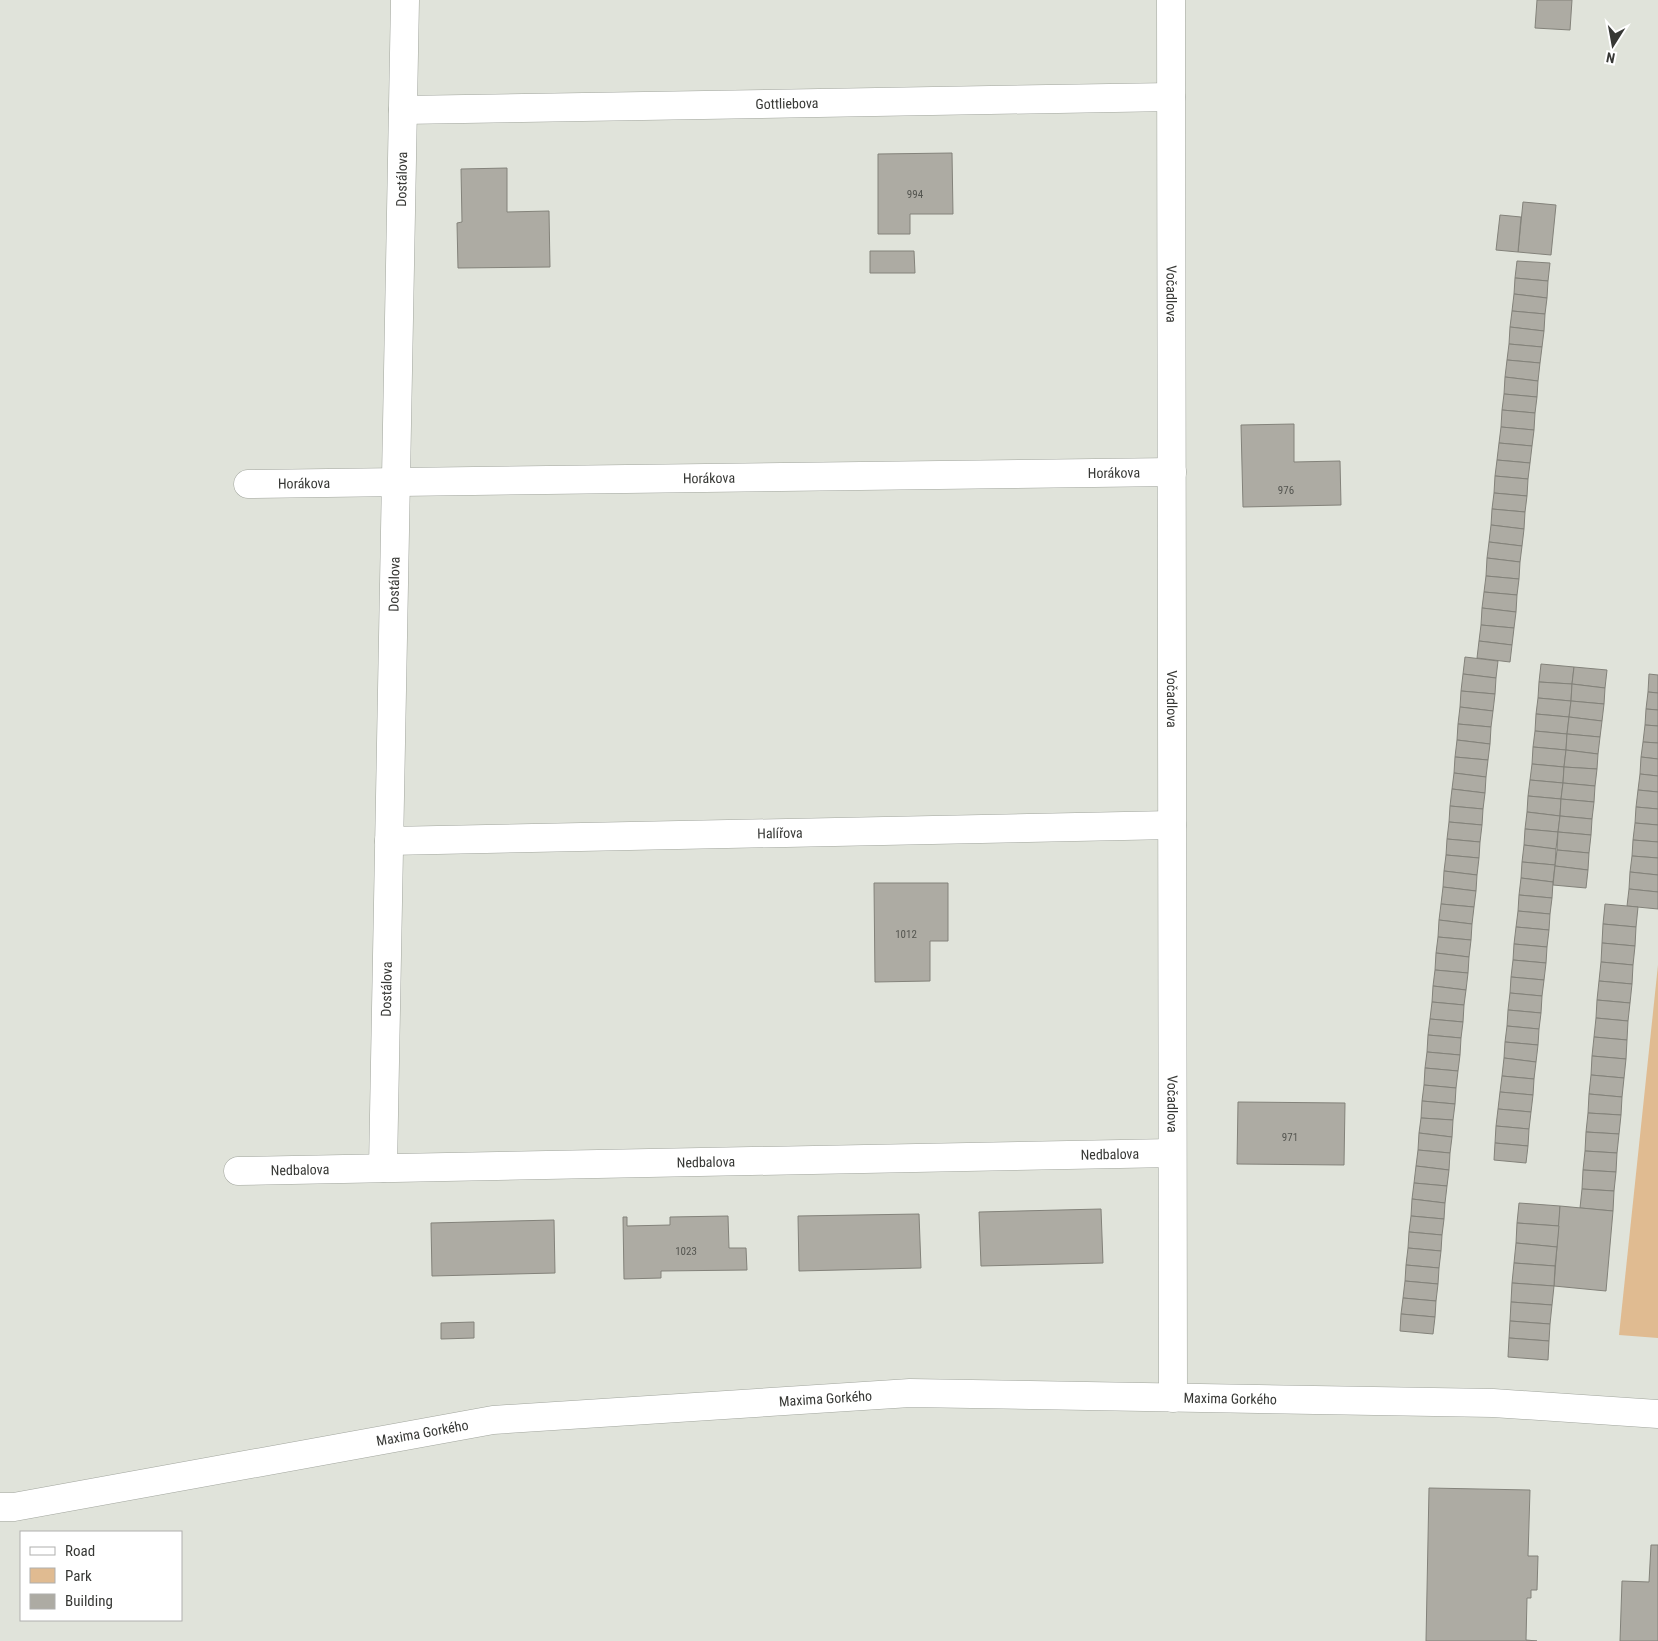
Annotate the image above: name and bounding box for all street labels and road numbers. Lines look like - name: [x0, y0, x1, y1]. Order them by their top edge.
- street label: Gottliebova: [755, 95, 819, 112]
- street label: Dostálova: [393, 151, 410, 207]
- street label: Vočadlova: [1163, 265, 1179, 323]
- street label: Horákova: [1088, 464, 1140, 481]
- street label: Horákova: [683, 470, 735, 486]
- street label: Horákova: [278, 475, 330, 492]
- street label: Dostálova: [385, 556, 403, 612]
- street label: Vočadlova: [1164, 670, 1180, 728]
- street label: Halířova: [757, 825, 803, 841]
- street label: Dostálova: [378, 961, 395, 1017]
- street label: Vočadlova: [1165, 1075, 1181, 1133]
- street label: Nedbalova: [1080, 1146, 1139, 1163]
- street label: Nedbalova: [676, 1153, 735, 1171]
- street label: Nedbalova: [271, 1161, 329, 1178]
- street label: Maxima Gorkého: [778, 1387, 873, 1409]
- street label: Maxima Gorkého: [1183, 1390, 1277, 1407]
- street label: Maxima Gorkého: [375, 1417, 470, 1449]

